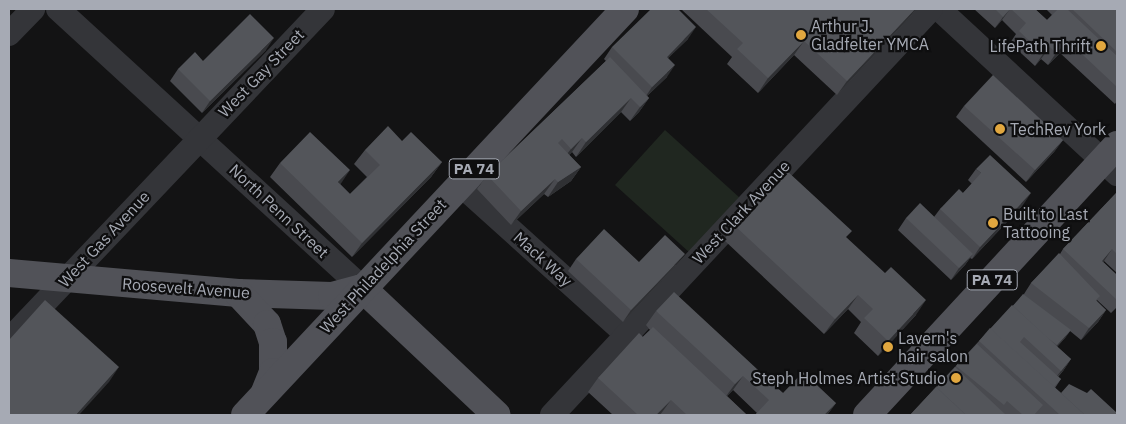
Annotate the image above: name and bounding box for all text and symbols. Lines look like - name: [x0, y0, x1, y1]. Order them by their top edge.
- place label: Arthur J. Gladfelter YMCA: [811, 16, 929, 54]
- street label: West Gay Street: [214, 25, 308, 121]
- marker: Arthur J. Gladfelter YMCA: [795, 29, 807, 41]
- place label: LifePath Thrift: [990, 36, 1091, 56]
- marker: LifePath Thrift: [1095, 40, 1107, 52]
- place label: TechRev York: [1010, 119, 1106, 139]
- marker: TechRev York: [994, 123, 1006, 135]
- road number: PA 74: [448, 156, 500, 182]
- street label: West Clark Avenue: [688, 156, 794, 268]
- street label: North Penn Street: [225, 160, 333, 262]
- street label: West Gas Avenue: [55, 187, 153, 291]
- street label: West Philadelphia Street: [316, 195, 450, 337]
- place label: Built to Last Tattooing: [1003, 204, 1088, 242]
- marker: Built to Last Tattooing: [987, 217, 999, 229]
- street label: Mack Way: [510, 228, 576, 290]
- road number: PA 74: [966, 268, 1018, 292]
- street label: Roosevelt Avenue: [121, 274, 251, 302]
- place label: Lavern's hair salon: [898, 328, 968, 366]
- marker: Lavern's hair salon: [882, 341, 894, 353]
- place label: Steph Holmes Artist Studio: [752, 368, 946, 388]
- marker: Steph Holmes Artist Studio: [950, 372, 962, 384]

